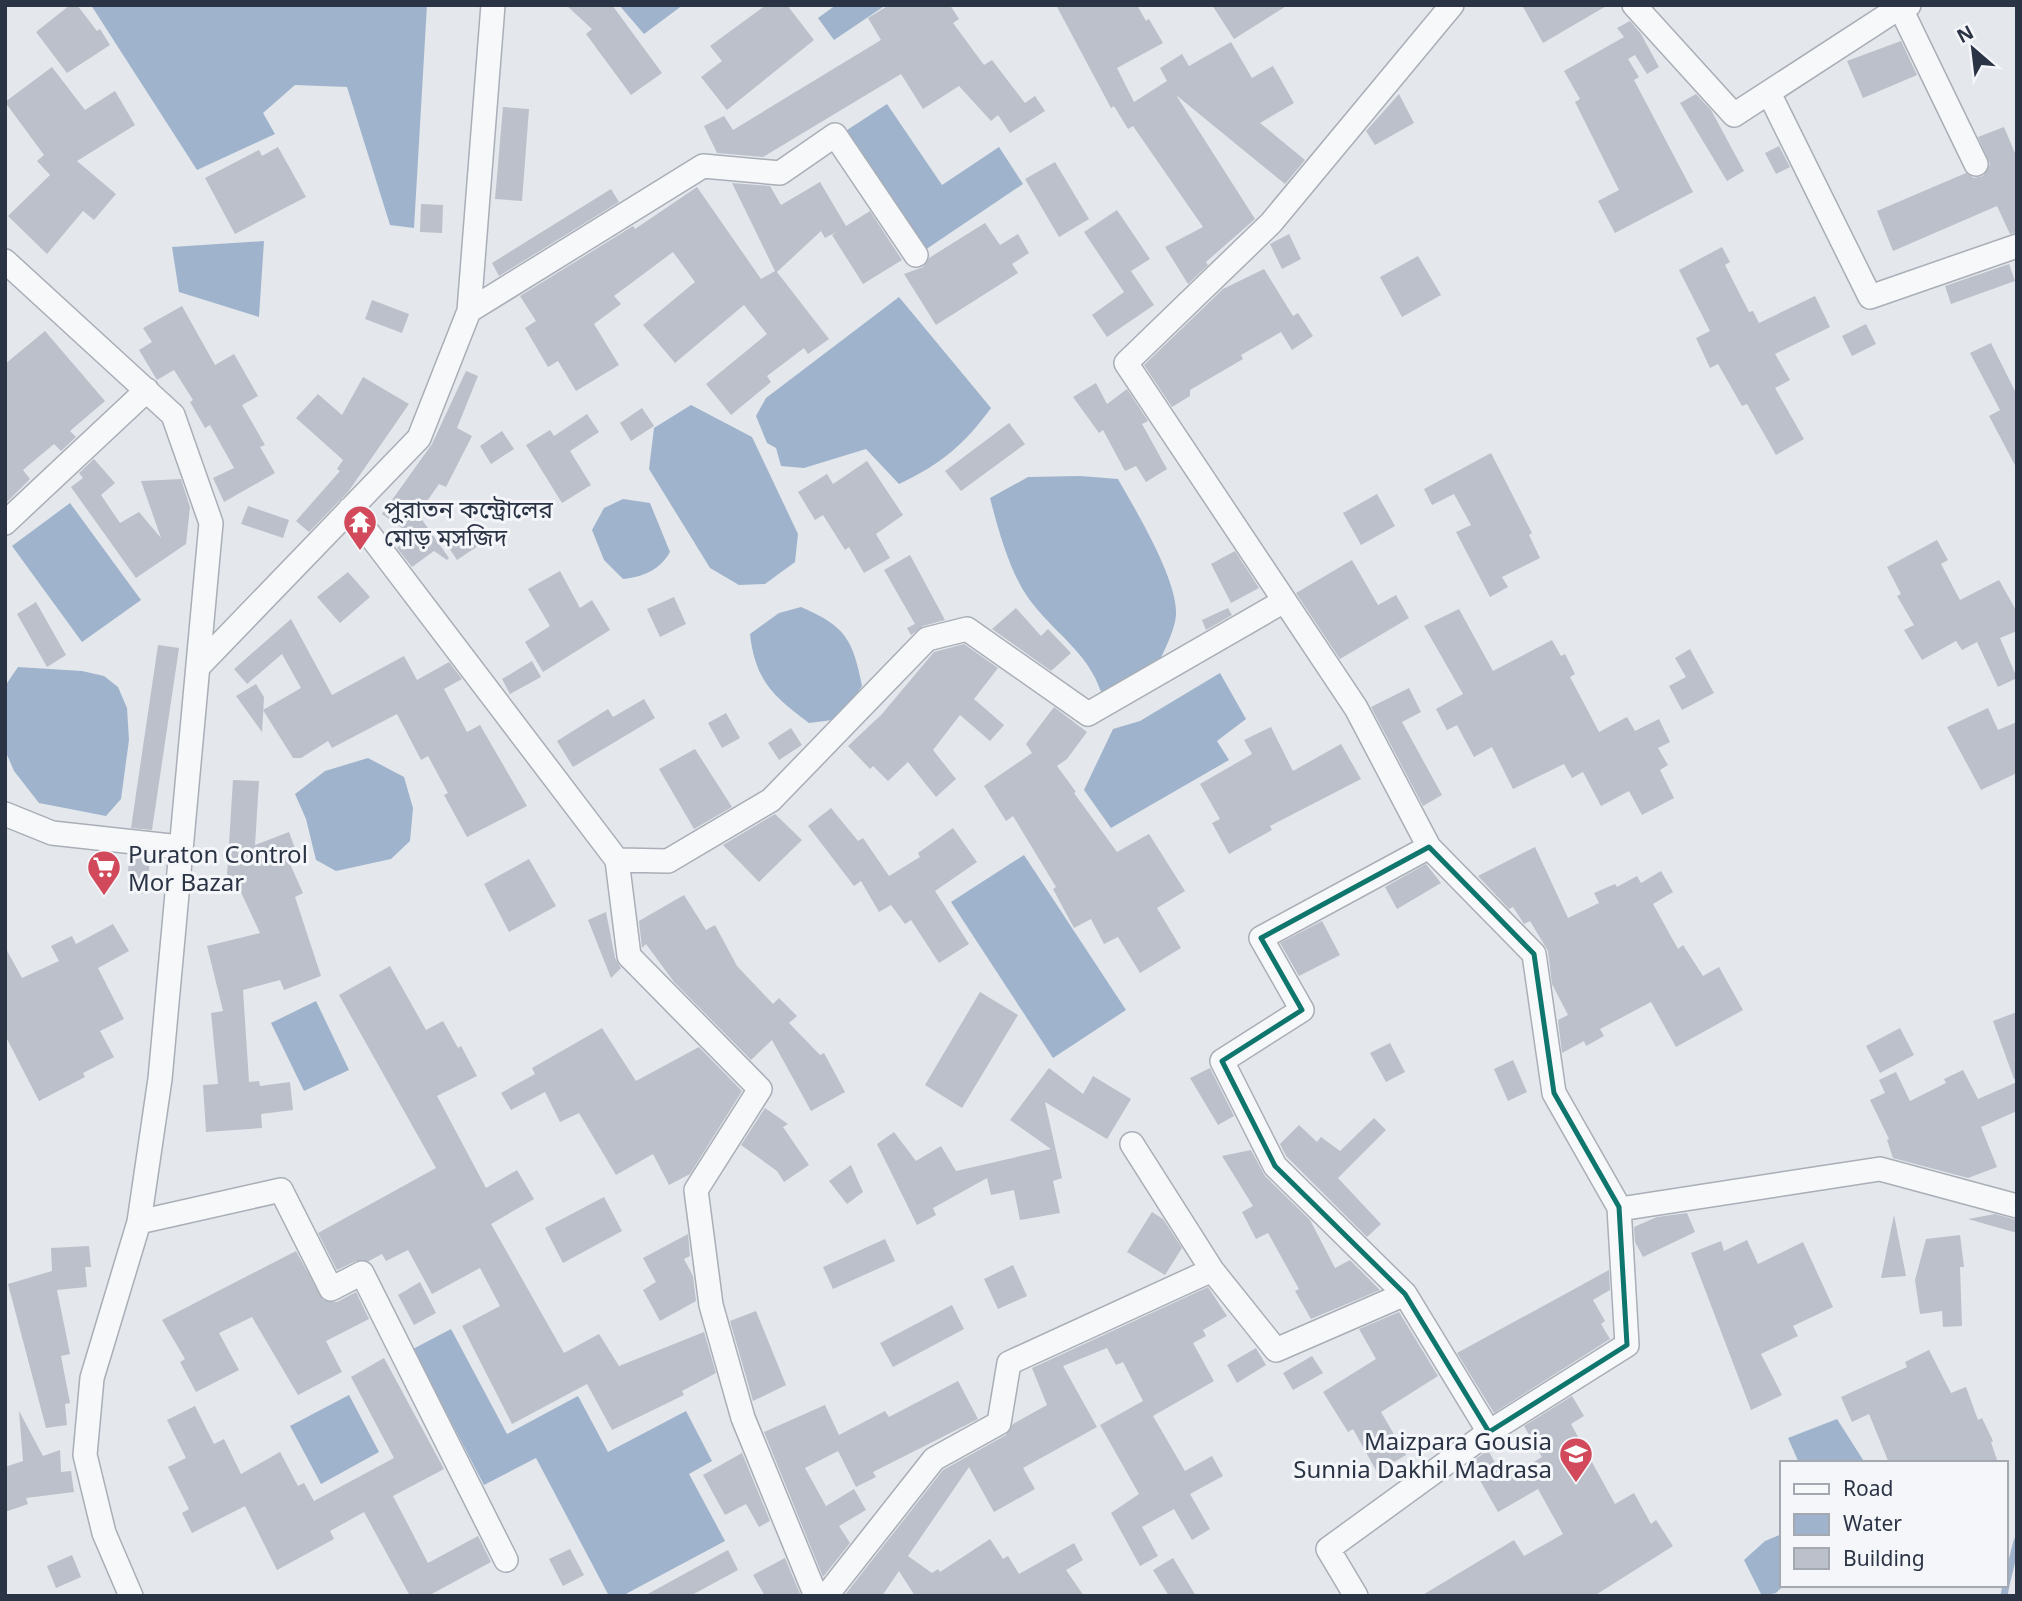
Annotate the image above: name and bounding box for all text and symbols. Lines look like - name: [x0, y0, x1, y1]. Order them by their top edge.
- north arrow: [1938, 14, 2008, 84]
- text: N: [1952, 19, 1978, 49]
- place label: পুরাতন কন্ট্রোলের মোড় মসজিদ: [384, 492, 554, 553]
- temple icon: পুরাতন কন্ট্রোলের মোড় মসজিদ: [341, 503, 379, 552]
- place label: Puraton Control Mor Bazar: [128, 837, 308, 898]
- supermarket icon: Puraton Control Mor Bazar: [85, 848, 123, 897]
- place label: Maizpara Gousia Sunnia Dakhil Madrasa: [1293, 1424, 1552, 1485]
- school or university icon: Maizpara Gousia Sunnia Dakhil Madrasa: [1557, 1435, 1595, 1484]
- legend: [1780, 1461, 2008, 1587]
- text: Road: [1843, 1474, 1893, 1502]
- text: Water: [1843, 1509, 1902, 1537]
- text: Building: [1843, 1544, 1925, 1572]

